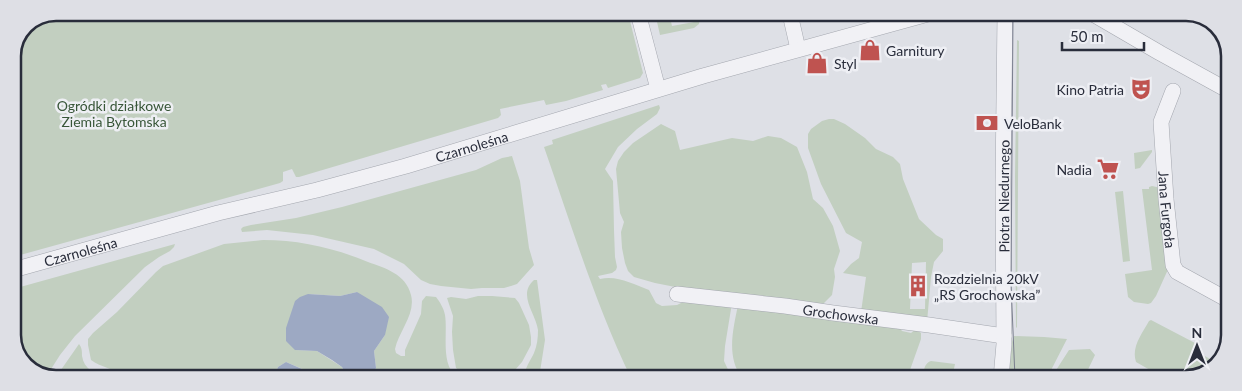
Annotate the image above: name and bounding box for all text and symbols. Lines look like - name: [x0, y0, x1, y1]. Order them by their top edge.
- scale bar: [1062, 20, 1144, 52]
- text: 50 m: [1070, 27, 1104, 45]
- shop icon: Garnitury: [857, 37, 883, 63]
- place label: Garnitury: [886, 42, 945, 59]
- shop icon: Styl: [804, 50, 830, 76]
- place label: Styl: [834, 55, 857, 72]
- theatre icon: Kino Patria: [1128, 76, 1154, 102]
- place label: Kino Patria: [1057, 81, 1124, 98]
- park label: Ogródki działkowe Ziemia Bytomska: [57, 97, 171, 130]
- bank icon: VeloBank: [974, 110, 1000, 136]
- place label: VeloBank: [1004, 115, 1063, 132]
- street label: Czarnoleśna: [433, 127, 510, 165]
- street label: Piotra Niedurnego: [994, 140, 1012, 252]
- supermarket icon: Nadia: [1095, 156, 1121, 182]
- place label: Nadia: [1056, 161, 1092, 178]
- street label: Jana Furgoła: [1156, 170, 1180, 249]
- street label: Czarnoleśna: [42, 233, 119, 269]
- place label: Rozdzielnia 20kV „RS Grochowska”: [934, 270, 1040, 303]
- building icon: Rozdzielnia 20kV „RS Grochowska”: [905, 273, 931, 299]
- street label: Grochowska: [802, 300, 880, 327]
- north arrow: [1172, 321, 1222, 371]
- text: N: [1192, 324, 1202, 341]

